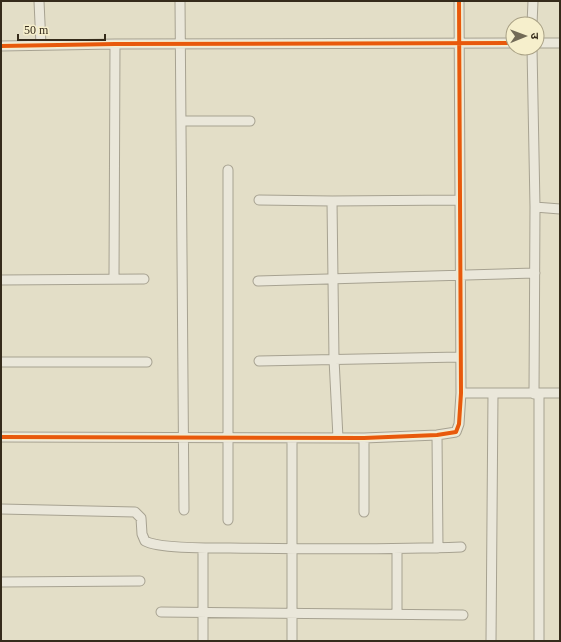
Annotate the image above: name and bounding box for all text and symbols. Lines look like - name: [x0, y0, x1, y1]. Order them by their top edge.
- scale bar: [18, 16, 105, 42]
- north arrow: [505, 16, 545, 56]
- text: 50 m: [24, 23, 49, 37]
- text: उ: [529, 33, 541, 40]

